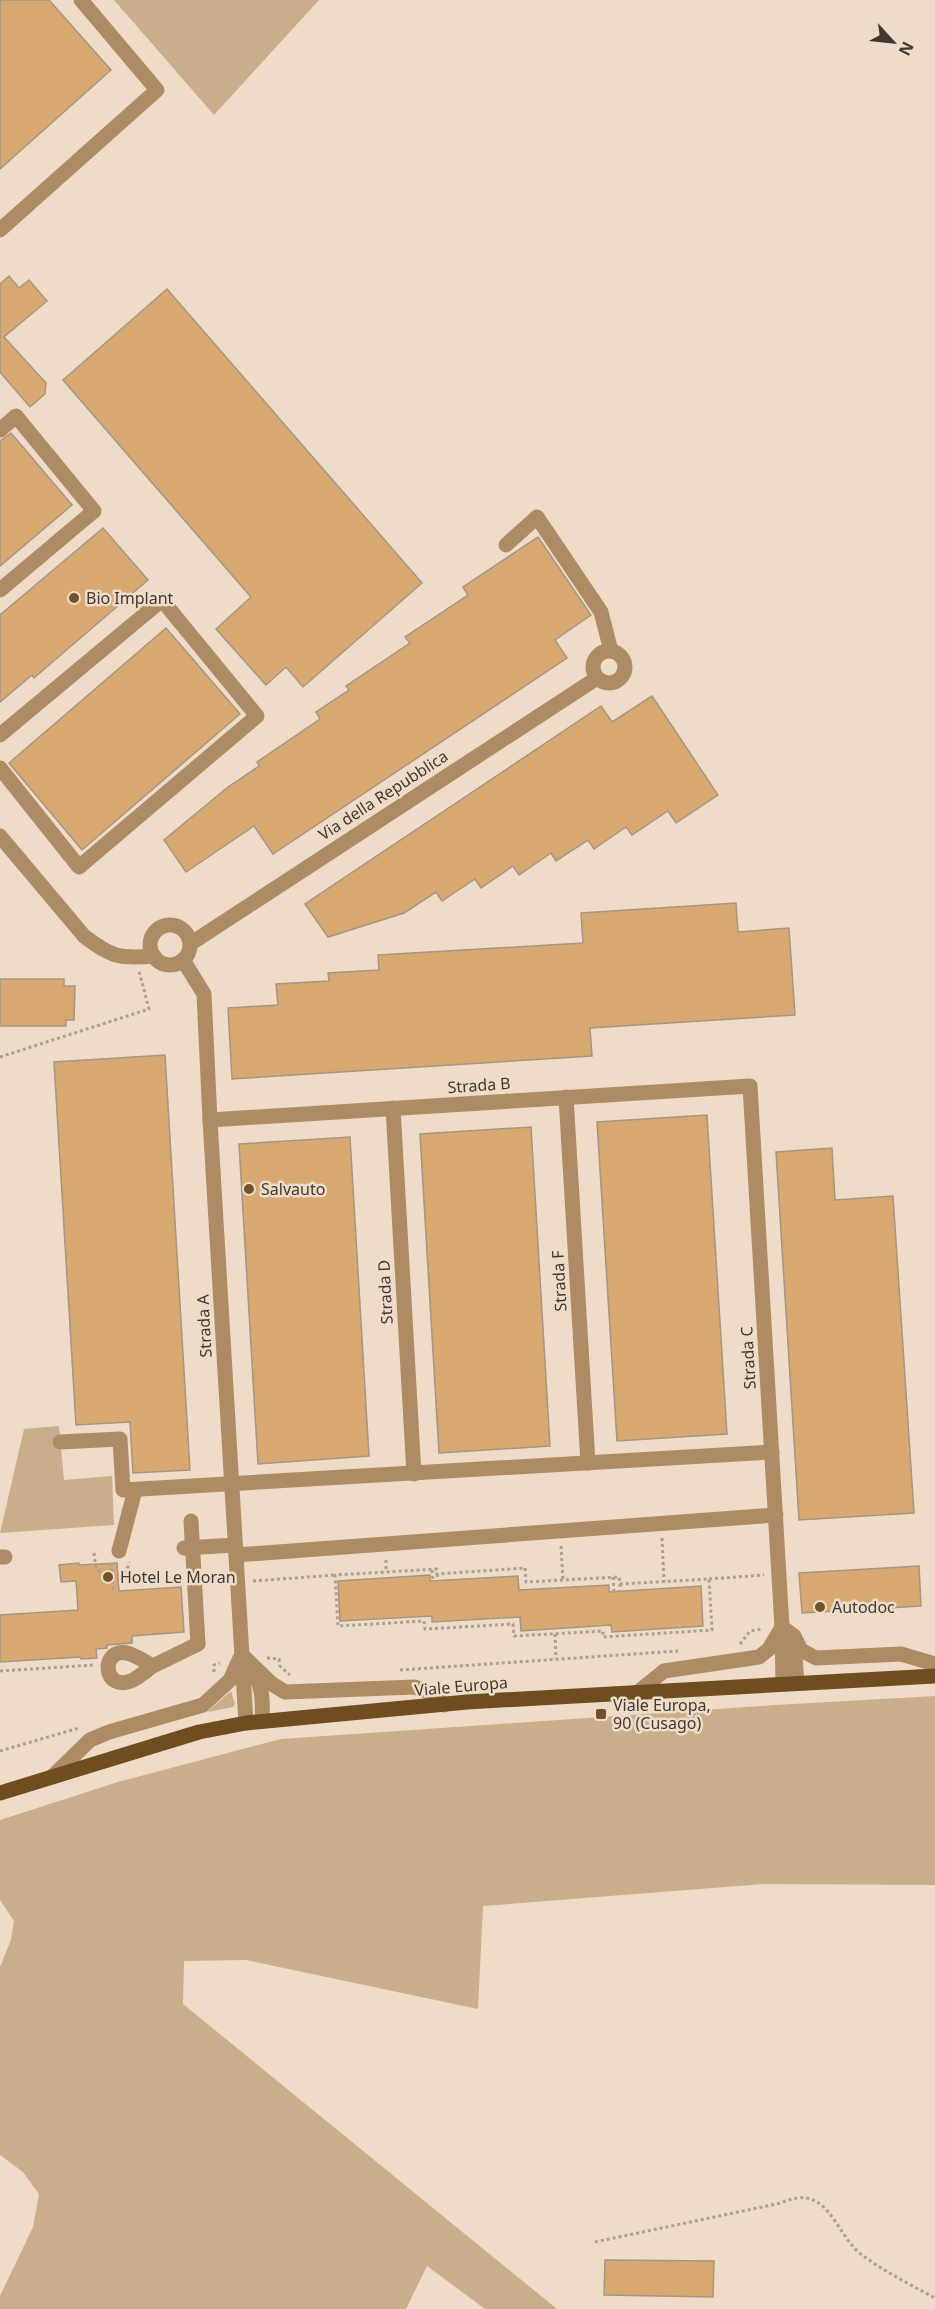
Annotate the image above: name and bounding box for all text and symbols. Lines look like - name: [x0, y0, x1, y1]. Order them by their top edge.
- north arrow: [863, 12, 923, 72]
- text: N: [894, 38, 919, 60]
- place label: Bio Implant: [86, 587, 174, 609]
- marker: Bio Implant: [67, 591, 81, 605]
- street label: Via della Repubblica: [314, 745, 452, 845]
- street label: Strada B: [447, 1072, 511, 1098]
- place label: Salvauto: [261, 1178, 325, 1200]
- marker: Salvauto: [242, 1182, 256, 1196]
- street label: Strada F: [546, 1250, 572, 1312]
- street label: Strada D: [372, 1259, 398, 1325]
- street label: Strada A: [191, 1293, 217, 1358]
- street label: Strada C: [735, 1326, 761, 1390]
- place label: Hotel Le Moran: [120, 1566, 236, 1588]
- marker: Hotel Le Moran: [101, 1570, 115, 1584]
- place label: Autodoc: [832, 1596, 895, 1618]
- marker: Autodoc: [813, 1600, 827, 1614]
- street label: Viale Europa: [413, 1671, 509, 1701]
- place label: Viale Europa, 90 (Cusago): [613, 1694, 711, 1734]
- marker: Viale Europa, 90 (Cusago): [594, 1707, 608, 1721]

